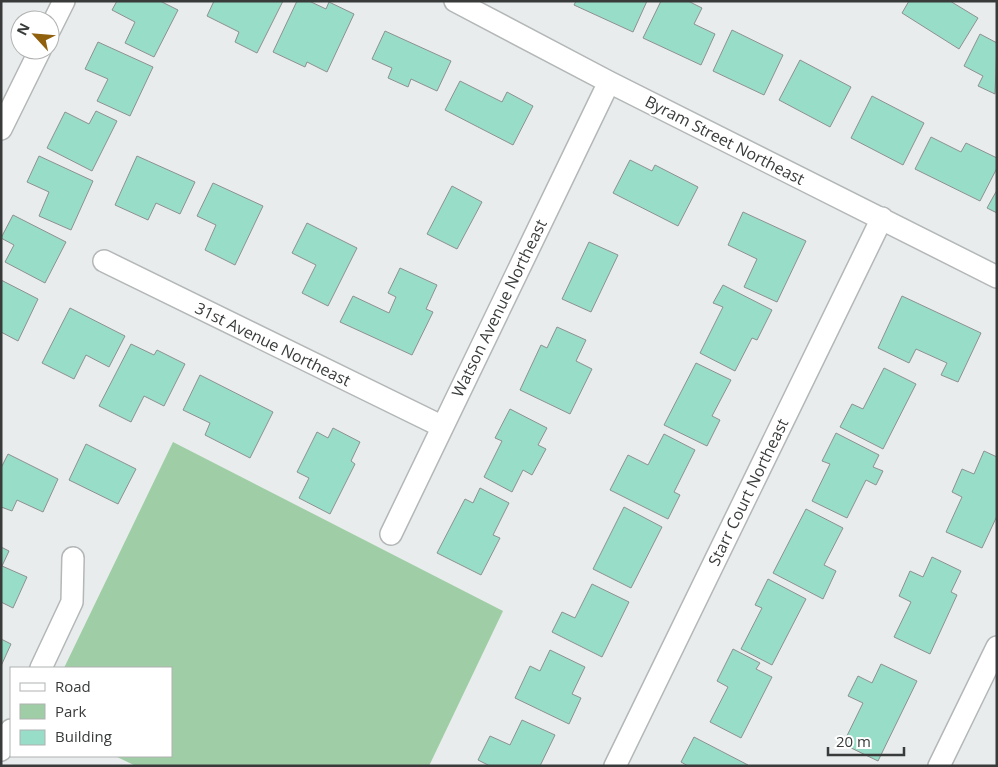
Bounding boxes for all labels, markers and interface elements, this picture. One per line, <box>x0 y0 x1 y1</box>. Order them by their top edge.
north arrow <box>10 10 60 60</box>
text: N <box>12 20 34 38</box>
street label: Byram Street Northeast <box>641 90 809 190</box>
street label: Watson Avenue Northeast <box>446 215 552 401</box>
street label: 31st Avenue Northeast <box>192 297 355 391</box>
street label: Starr Court Northeast <box>703 414 793 569</box>
legend <box>10 667 172 757</box>
text: Road <box>55 676 91 696</box>
text: Park <box>55 701 86 721</box>
scale bar <box>828 724 904 756</box>
text: Building <box>55 726 112 746</box>
text: 20 m <box>836 731 871 751</box>

